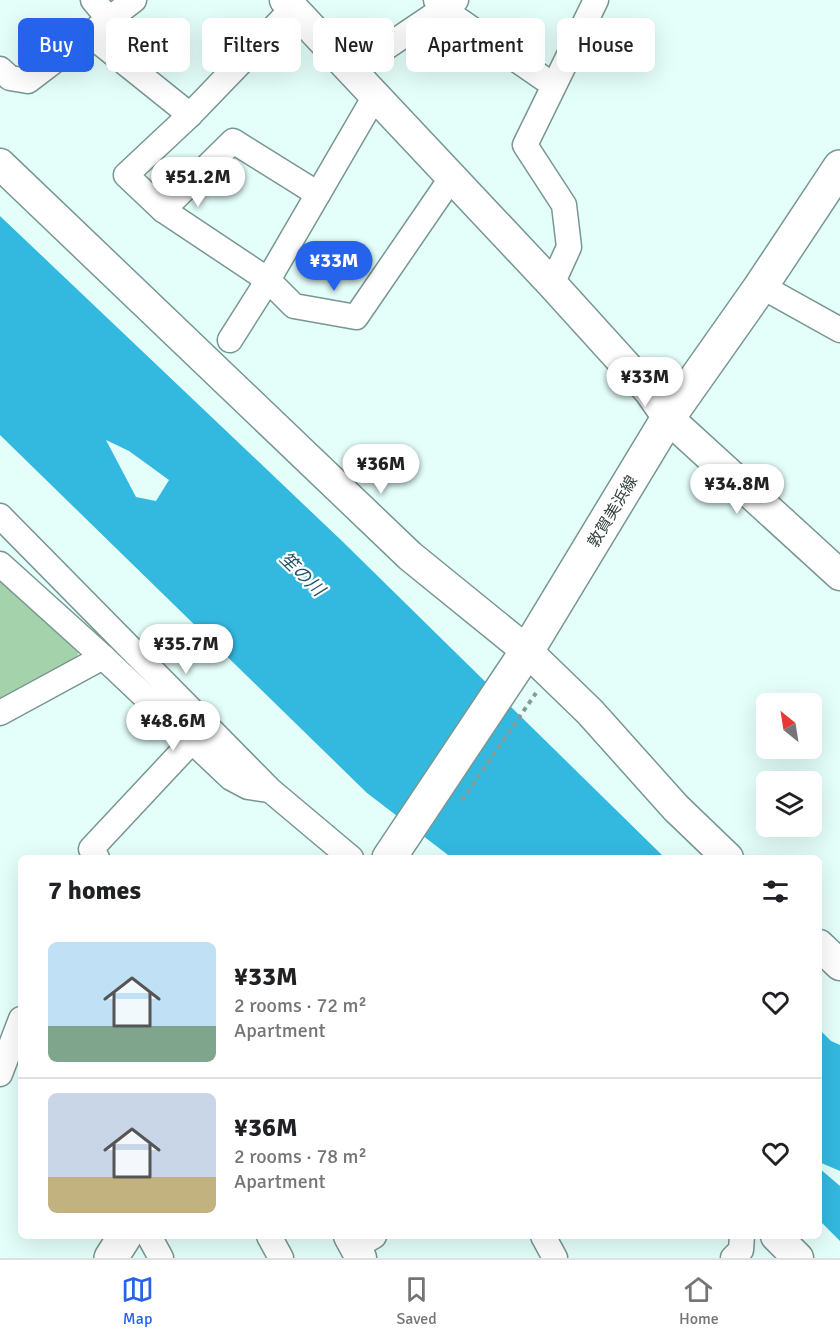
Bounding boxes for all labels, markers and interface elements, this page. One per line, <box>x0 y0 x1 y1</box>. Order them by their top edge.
chip: Buy <box>18 18 94 72</box>
chip: Rent <box>106 18 190 72</box>
chip: Filters <box>202 18 301 72</box>
chip: New <box>313 18 394 72</box>
chip: Apartment <box>406 18 545 72</box>
chip: House <box>557 18 655 72</box>
pin: ¥51.2M <box>149 157 247 208</box>
text: ¥51.2M <box>165 164 231 189</box>
pin: ¥33M <box>298 241 370 292</box>
text: ¥33M <box>309 248 359 273</box>
pin: ¥33M <box>609 357 681 408</box>
text: ¥33M <box>620 364 670 389</box>
pin: ¥36M <box>345 444 417 495</box>
text: ¥36M <box>356 451 406 476</box>
pin: ¥34.8M <box>688 464 786 515</box>
text: ¥34.8M <box>704 471 770 496</box>
street label: 敦賀美浜線 <box>584 472 642 551</box>
water label: 笙の川 <box>275 547 331 602</box>
pin: ¥35.7M <box>137 624 235 675</box>
text: ¥35.7M <box>153 631 219 656</box>
north arrow <box>756 693 822 759</box>
map controls <box>756 693 822 837</box>
pin: ¥48.6M <box>124 701 222 752</box>
text: ¥48.6M <box>140 708 206 733</box>
button: layers <box>756 771 822 837</box>
text: 7 homes <box>48 875 141 907</box>
icon: filters <box>759 875 792 908</box>
text: ¥33M <box>234 961 298 993</box>
icon: home <box>96 966 168 1038</box>
icon: heart <box>759 986 792 1019</box>
text: 2 rooms · 72 m² <box>234 993 367 1018</box>
text: Apartment <box>234 1018 326 1043</box>
text: ¥36M <box>234 1112 298 1144</box>
icon: home <box>96 1117 168 1189</box>
icon: heart <box>759 1137 792 1170</box>
text: 2 rooms · 78 m² <box>234 1144 367 1169</box>
text: Apartment <box>234 1169 326 1194</box>
tab: Map <box>121 1273 154 1329</box>
tab: Saved <box>396 1273 437 1329</box>
tab: Home <box>679 1273 719 1329</box>

